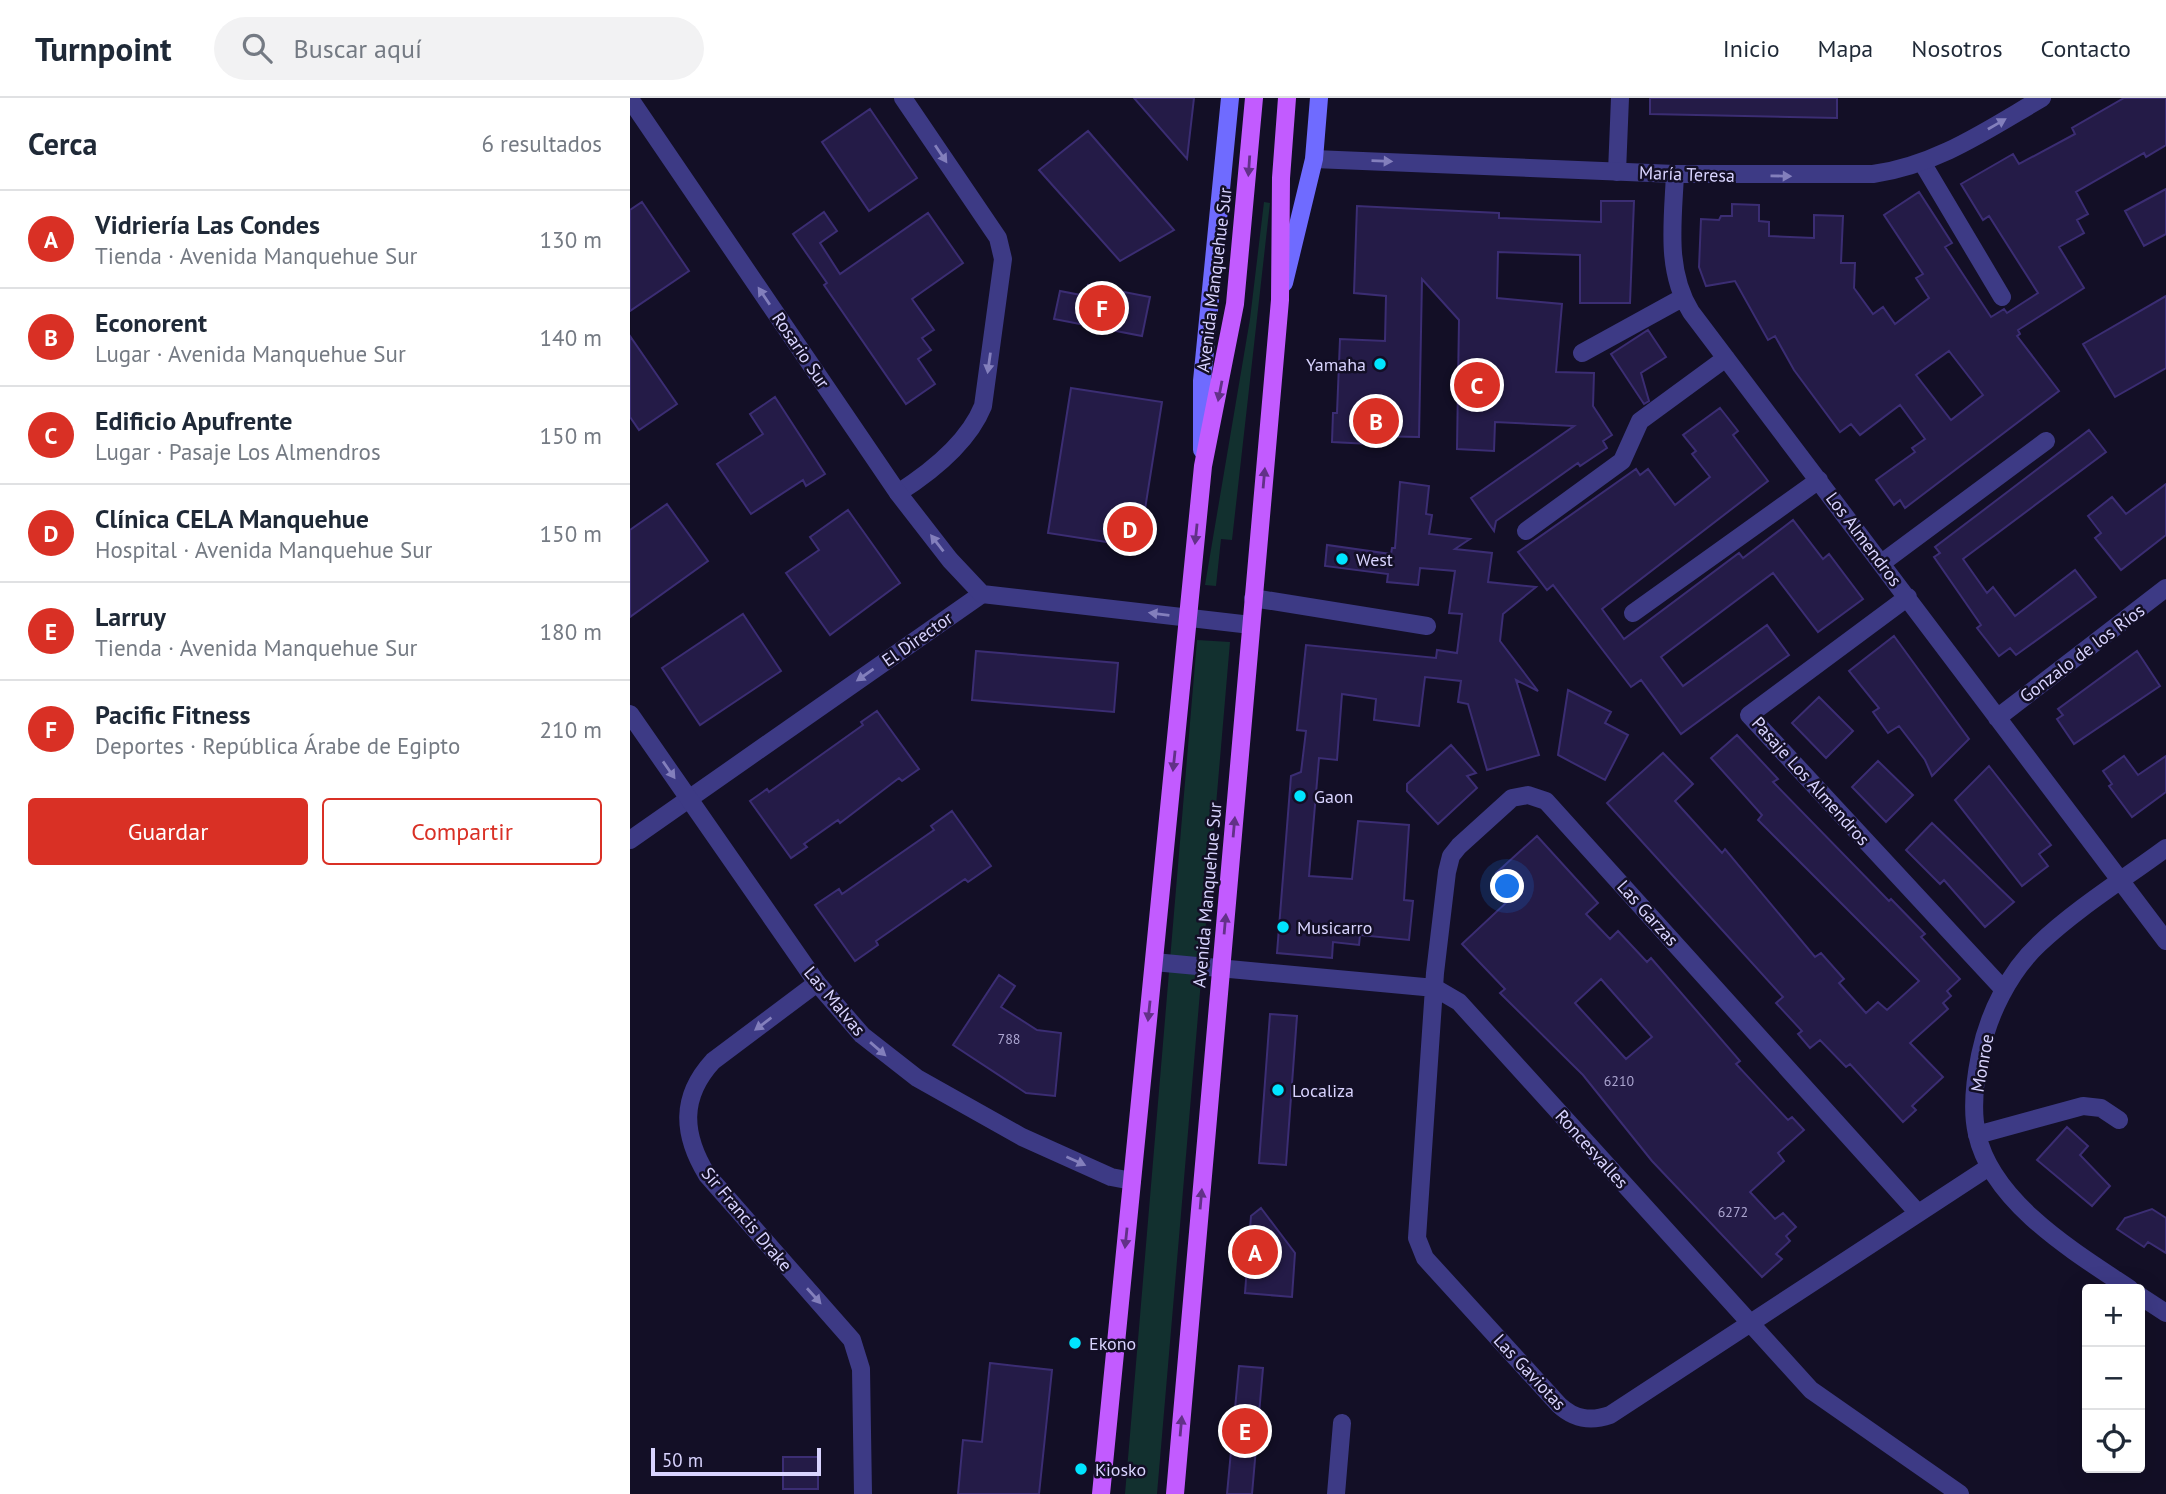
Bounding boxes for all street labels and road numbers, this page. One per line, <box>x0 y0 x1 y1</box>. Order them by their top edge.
street label: María Teresa <box>1639 161 1735 187</box>
street label: Avenida Manquehue Sur <box>1191 186 1237 374</box>
street label: Rosario Sur <box>767 308 835 392</box>
street label: Los Almendros <box>1821 487 1907 591</box>
street label: Gonzalo de los Ríos <box>2015 598 2149 708</box>
street label: El Director <box>877 606 957 672</box>
street label: Pasaje Los Almendros <box>1747 712 1875 850</box>
street label: Avenida Manquehue Sur <box>1187 801 1227 989</box>
street label: Las Garzas <box>1612 875 1684 951</box>
street label: Las Malvas <box>799 961 871 1041</box>
street label: Monroe <box>1966 1032 1998 1094</box>
street label: Roncesvalles <box>1550 1105 1634 1193</box>
street label: Sir Francis Drake <box>697 1162 797 1276</box>
street label: Las Gaviotas <box>1489 1329 1571 1415</box>

